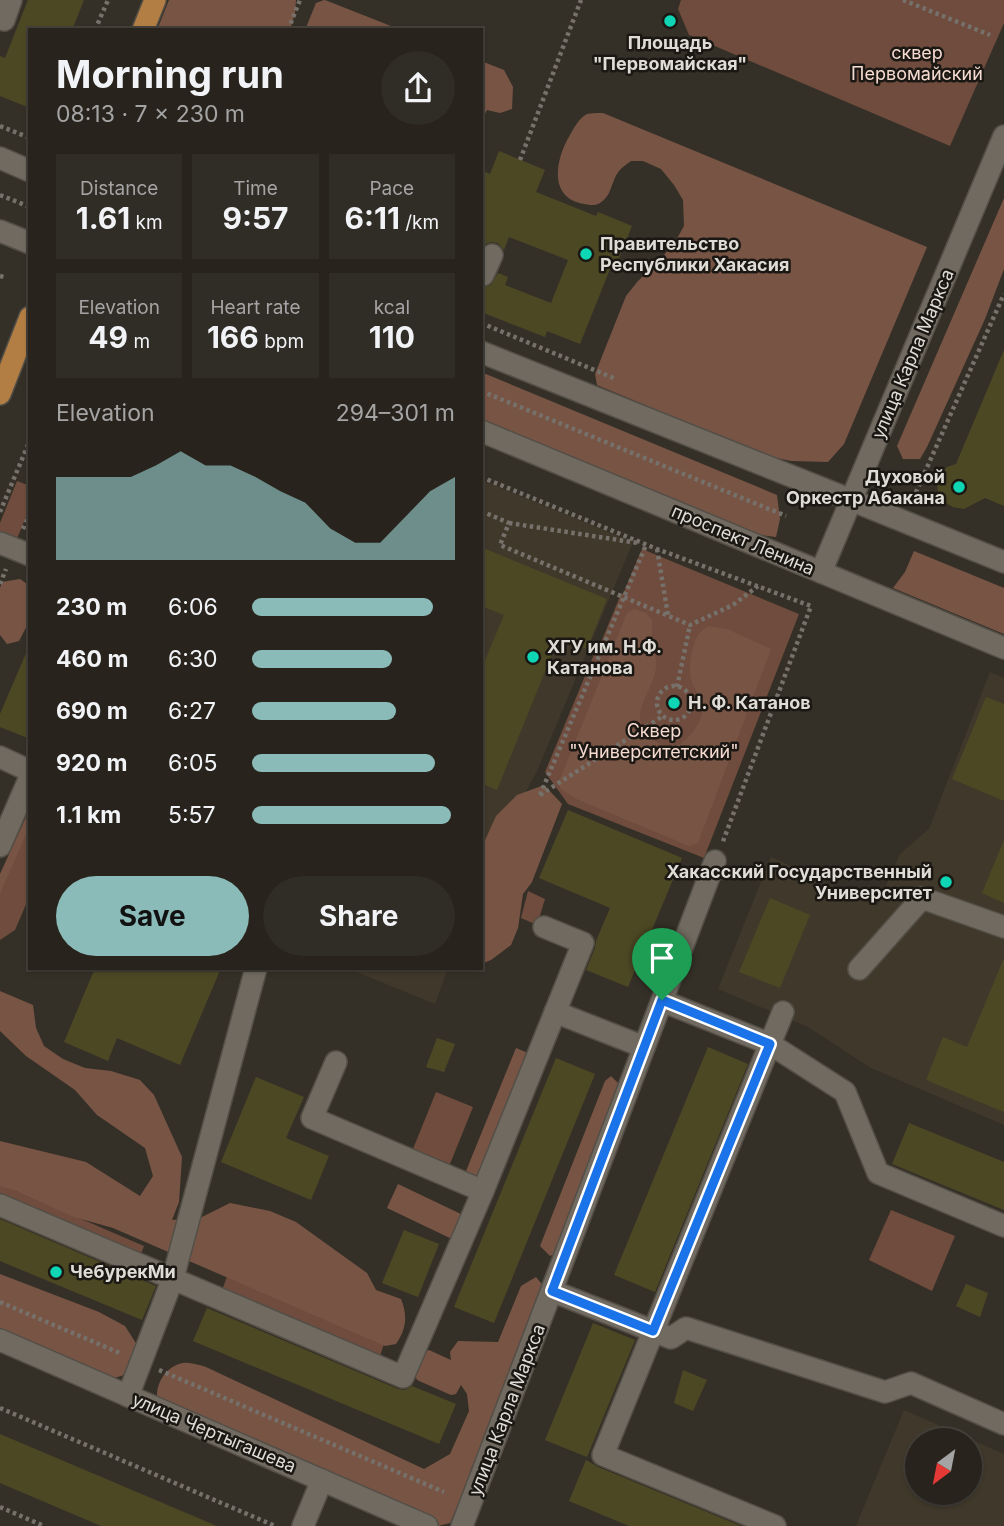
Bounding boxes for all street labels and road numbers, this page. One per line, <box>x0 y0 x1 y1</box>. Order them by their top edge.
street label: улица Карла Маркса <box>867 266 958 442</box>
street label: проспект Ленина <box>669 500 818 579</box>
street label: улица Карла Маркса <box>464 1321 549 1499</box>
street label: улица Чертыгашева <box>129 1389 299 1477</box>

